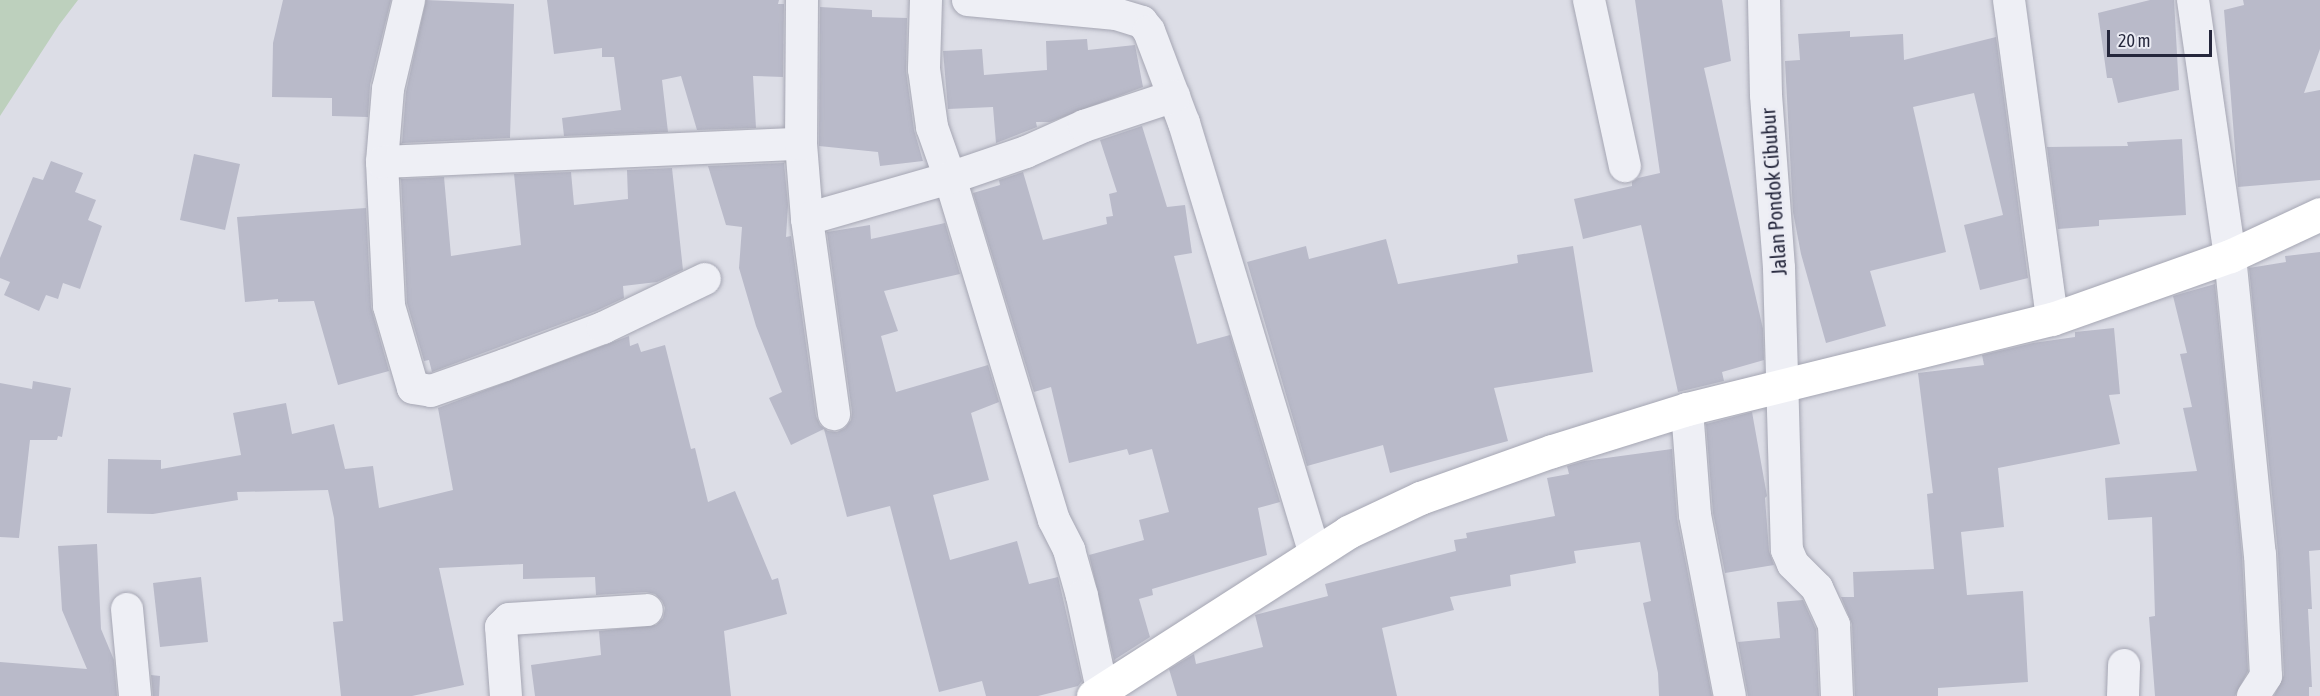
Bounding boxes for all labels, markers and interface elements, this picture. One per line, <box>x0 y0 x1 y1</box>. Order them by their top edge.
scale bar <box>2110 18 2215 56</box>
text: 20 m <box>2118 30 2150 51</box>
street label: Jalan Pondok Cibubur <box>1755 108 1791 276</box>

